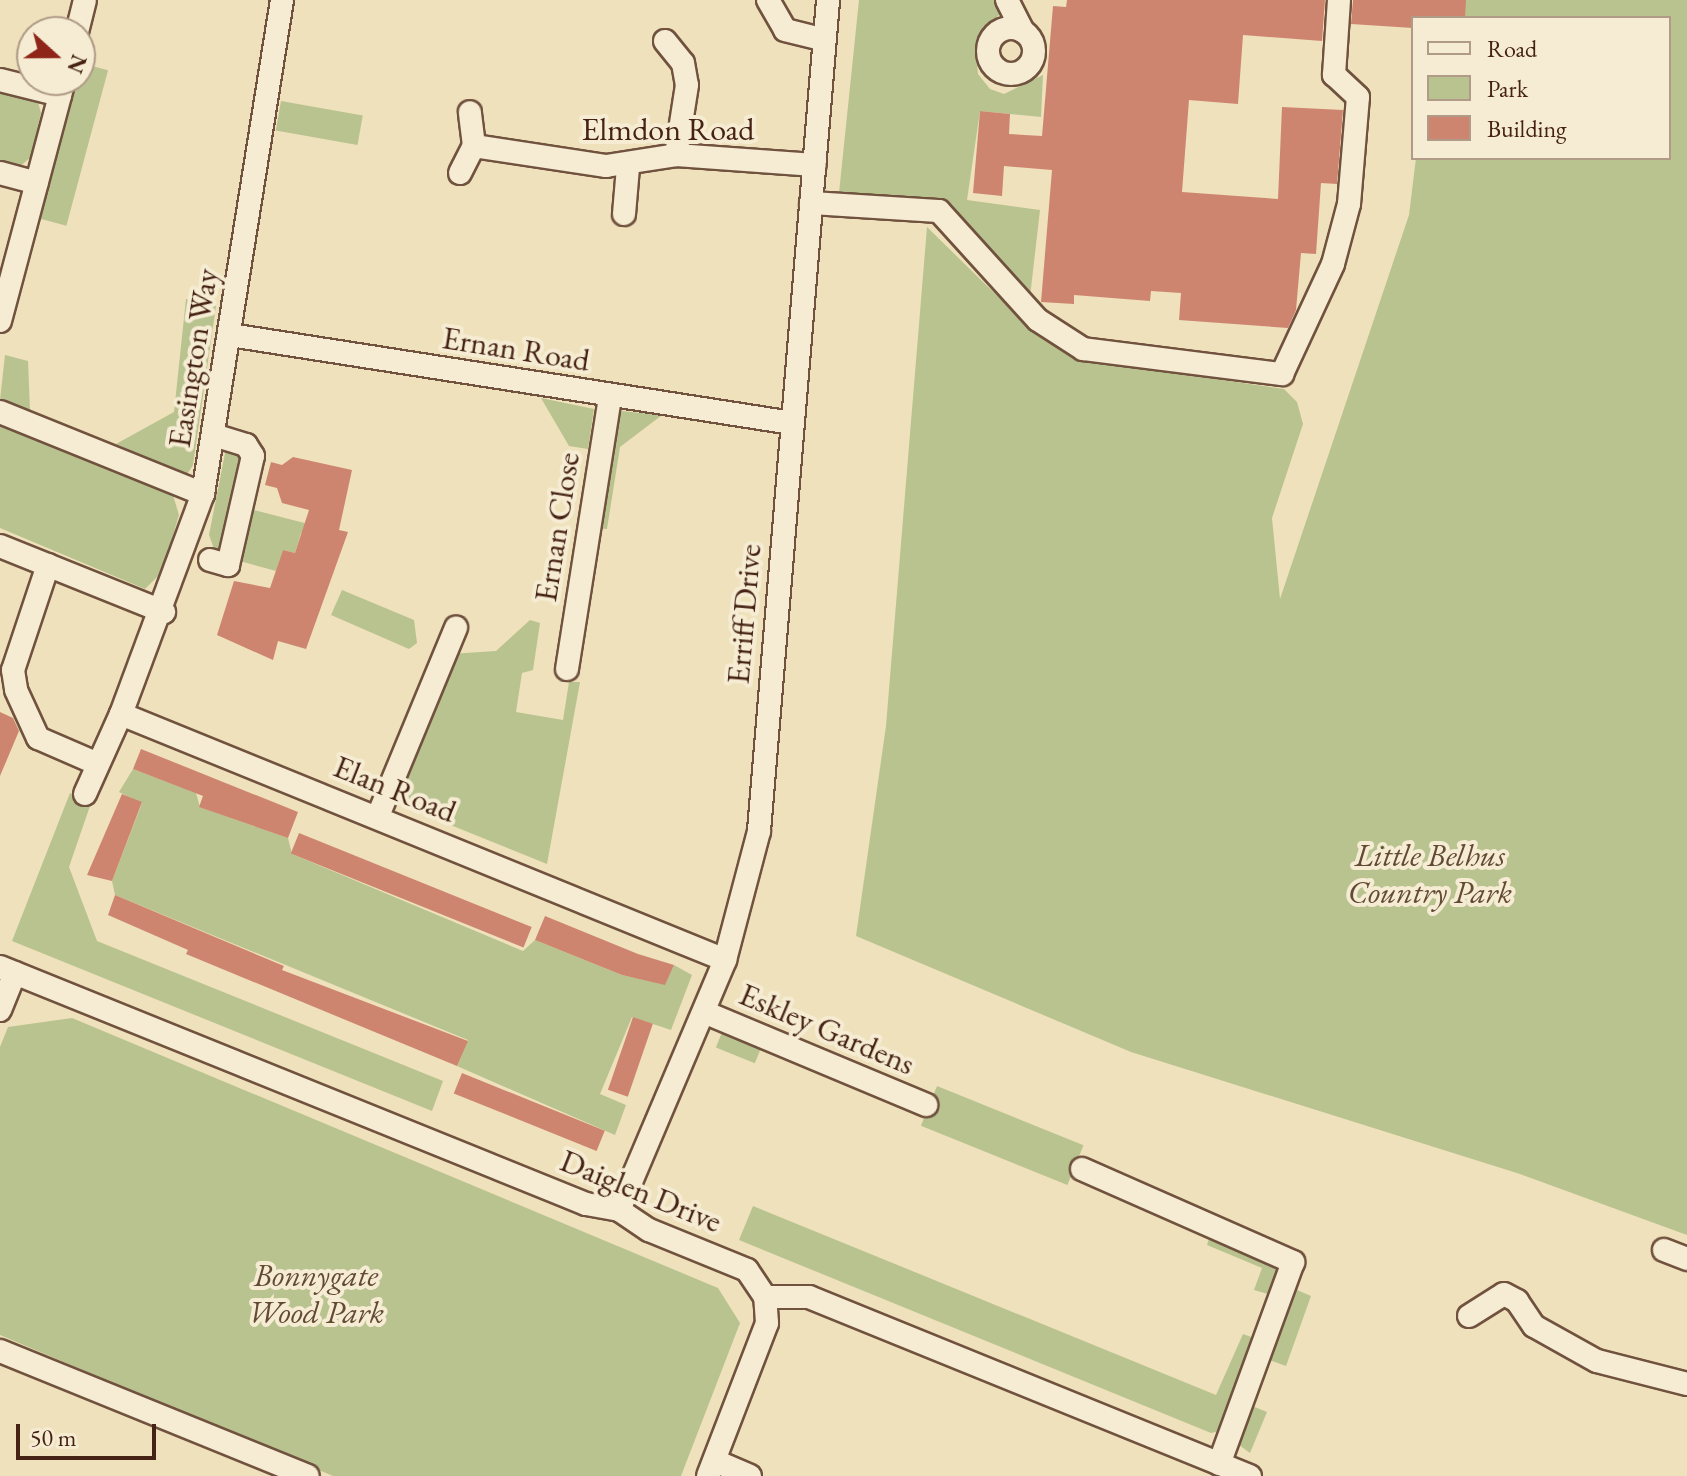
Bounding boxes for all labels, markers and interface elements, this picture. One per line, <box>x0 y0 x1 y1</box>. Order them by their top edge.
north arrow <box>16 16 96 96</box>
legend <box>1411 16 1671 160</box>
text: Road <box>1487 33 1537 64</box>
text: N <box>60 51 94 78</box>
text: Park <box>1487 73 1528 104</box>
street label: Elmdon Road <box>582 110 754 148</box>
text: Building <box>1487 113 1567 144</box>
street label: Easington Way <box>160 266 226 450</box>
street label: Ernan Road <box>440 318 592 380</box>
street label: Ernan Close <box>526 450 588 604</box>
street label: Erriff Drive <box>719 542 769 686</box>
street label: Elan Road <box>328 747 462 831</box>
park label: Little Belhus Country Park <box>1348 837 1512 912</box>
street label: Eskley Gardens <box>734 975 920 1083</box>
street label: Daiglen Drive <box>555 1141 727 1241</box>
park label: Bonnygate Wood Park <box>248 1257 384 1332</box>
scale bar <box>20 1408 160 1458</box>
text: 50 m <box>30 1422 77 1453</box>

